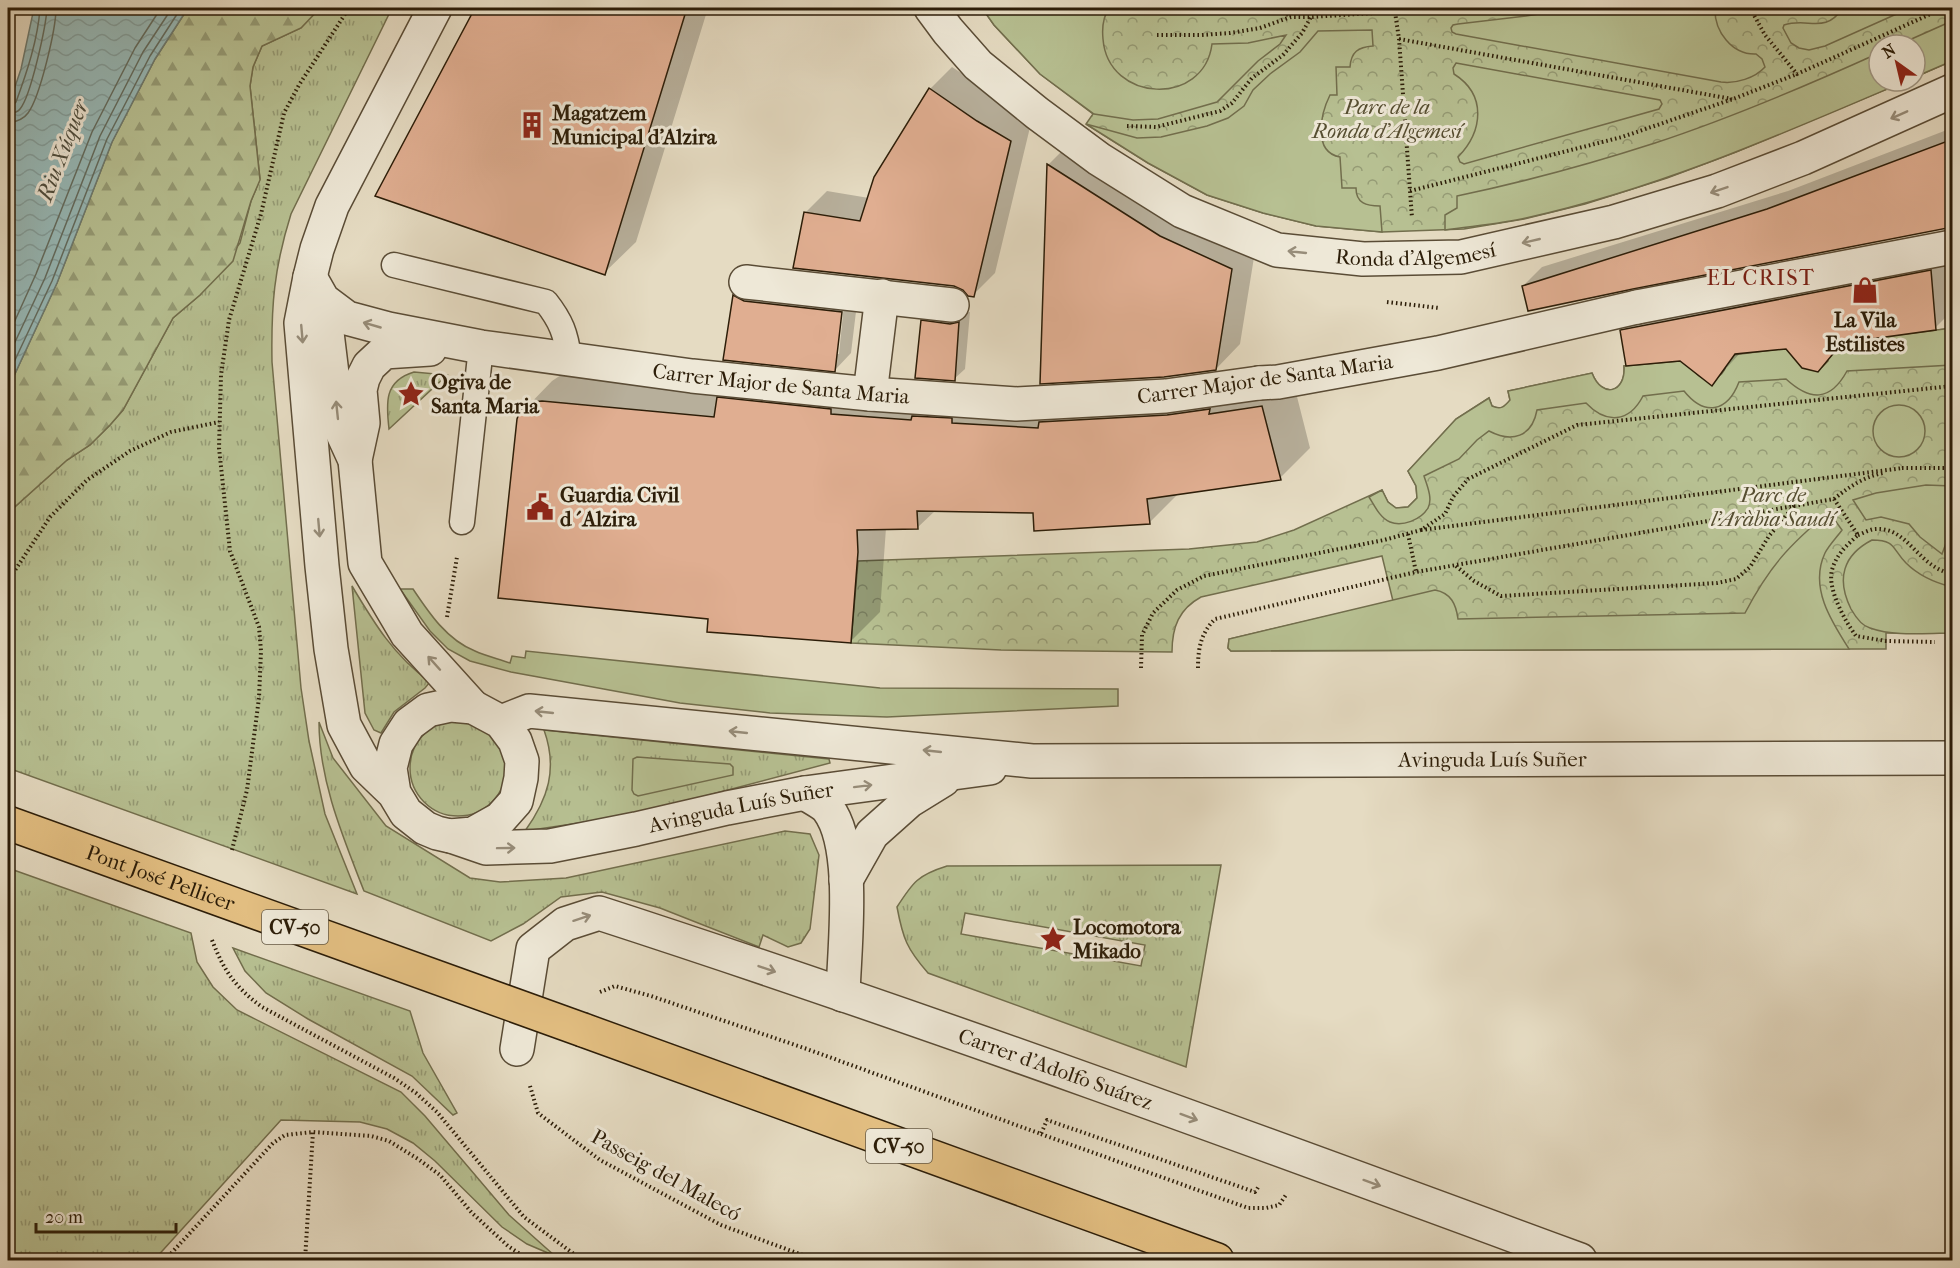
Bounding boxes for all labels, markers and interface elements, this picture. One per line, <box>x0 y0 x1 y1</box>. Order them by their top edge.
north arrow <box>1867 33 1927 93</box>
text: N <box>1879 39 1900 62</box>
water label: Riu Xúquer <box>31 94 95 207</box>
park label: Parc de la Ronda d'Algemesí <box>1310 95 1466 143</box>
place label: Magatzem Municipal d'Alzira <box>551 101 718 149</box>
building icon: Magatzem Municipal d'Alzira <box>517 110 547 140</box>
one-way arrow <box>1891 110 1909 122</box>
one-way arrow <box>1710 185 1729 196</box>
one-way arrow <box>1522 236 1541 247</box>
street label: Ronda d'Algemesí <box>1334 237 1499 271</box>
one-way arrow <box>1287 246 1307 257</box>
district label: EL CRIST <box>1707 265 1815 291</box>
shop icon: La Vila Estilistes <box>1850 275 1880 305</box>
place label: La Vila Estilistes <box>1825 308 1905 356</box>
one-way arrow <box>363 319 382 330</box>
one-way arrow <box>297 324 308 344</box>
street label: Carrer Major de Santa Maria <box>1136 349 1395 409</box>
street label: Carrer Major de Santa Maria <box>651 359 911 409</box>
place label: Ogiva de Santa Maria <box>431 370 540 418</box>
place icon: Ogiva de Santa Maria <box>396 379 426 409</box>
one-way arrow <box>331 401 342 421</box>
place label: Guardia Civil d´Alzira <box>560 483 680 531</box>
park label: Parc de l'Aràbia Saudí <box>1710 483 1839 531</box>
public building icon: Guardia Civil d´Alzira <box>525 492 555 522</box>
one-way arrow <box>314 518 325 538</box>
one-way arrow <box>427 656 441 671</box>
one-way arrow <box>535 706 555 717</box>
one-way arrow <box>729 726 749 737</box>
one-way arrow <box>923 745 943 756</box>
street label: Avinguda Luís Suñer <box>1397 747 1587 772</box>
street label: Avinguda Luís Suñer <box>645 777 835 838</box>
one-way arrow <box>853 780 872 791</box>
street label: Pont José Pellicer <box>83 840 238 916</box>
one-way arrow <box>496 842 516 854</box>
road number: CV-50 <box>262 910 328 944</box>
one-way arrow <box>572 912 591 923</box>
place label: Locomotora Mikado <box>1072 915 1182 963</box>
place icon: Locomotora Mikado <box>1038 924 1068 954</box>
one-way arrow <box>757 965 776 976</box>
street label: Carrer d'Adolfo Suárez <box>955 1023 1156 1115</box>
one-way arrow <box>1179 1112 1198 1123</box>
street label: Passeig del Malecó <box>587 1124 745 1226</box>
road number: CV-50 <box>866 1129 932 1163</box>
one-way arrow <box>1362 1179 1381 1190</box>
scale bar <box>36 1196 176 1234</box>
text: 20 m <box>45 1207 83 1228</box>

